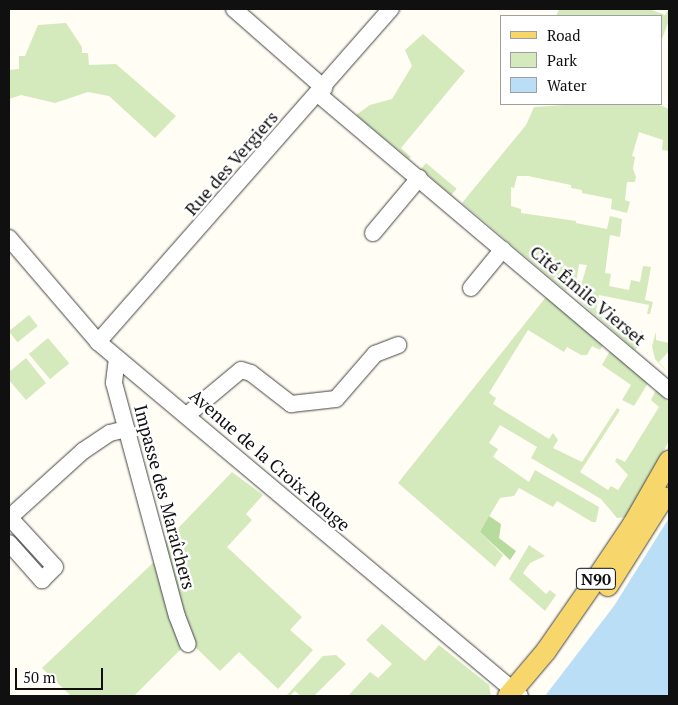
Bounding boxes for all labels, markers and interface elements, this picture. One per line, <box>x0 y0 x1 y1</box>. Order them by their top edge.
legend <box>500 15 663 105</box>
text: Road <box>547 25 580 45</box>
text: Park <box>547 50 577 70</box>
text: Water <box>547 75 586 95</box>
street label: Rue des Vergiers <box>180 106 282 220</box>
street label: Cité Émile Vierset <box>526 240 650 350</box>
street label: Avenue de la Croix-Rouge <box>185 384 355 536</box>
street label: Impasse des Maraîchers <box>130 402 200 592</box>
road number: N90 <box>575 566 617 592</box>
scale bar <box>18 658 105 690</box>
text: 50 m <box>23 667 56 687</box>

